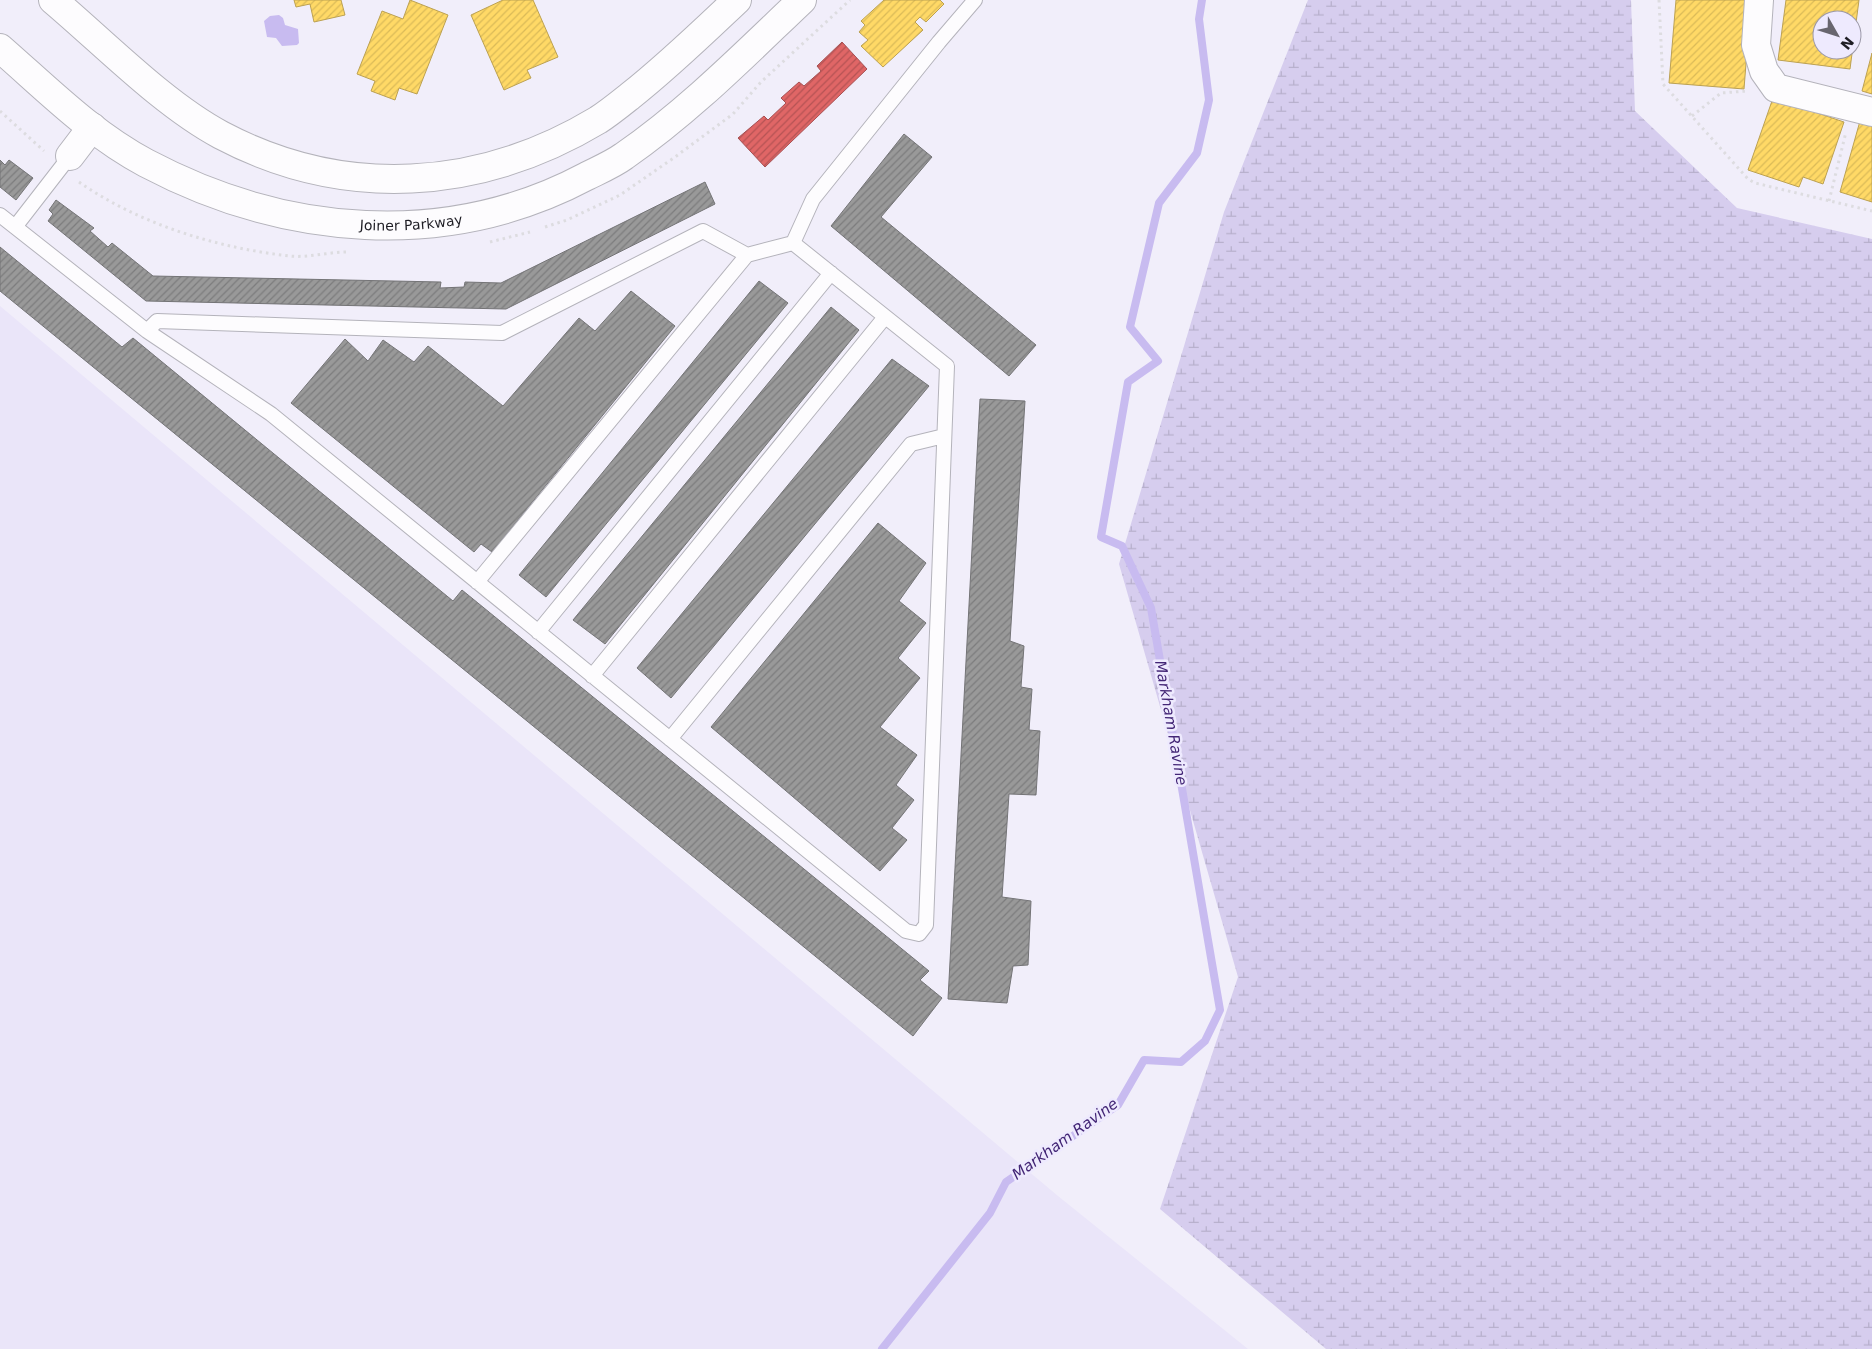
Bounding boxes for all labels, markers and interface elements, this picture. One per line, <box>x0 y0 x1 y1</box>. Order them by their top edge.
north arrow <box>1812 10 1862 60</box>
text: N <box>1837 34 1857 53</box>
street label: Joiner Parkway <box>358 211 464 234</box>
water label: Markham Ravine <box>1151 659 1191 787</box>
water label: Markham Ravine <box>1009 1095 1121 1183</box>

